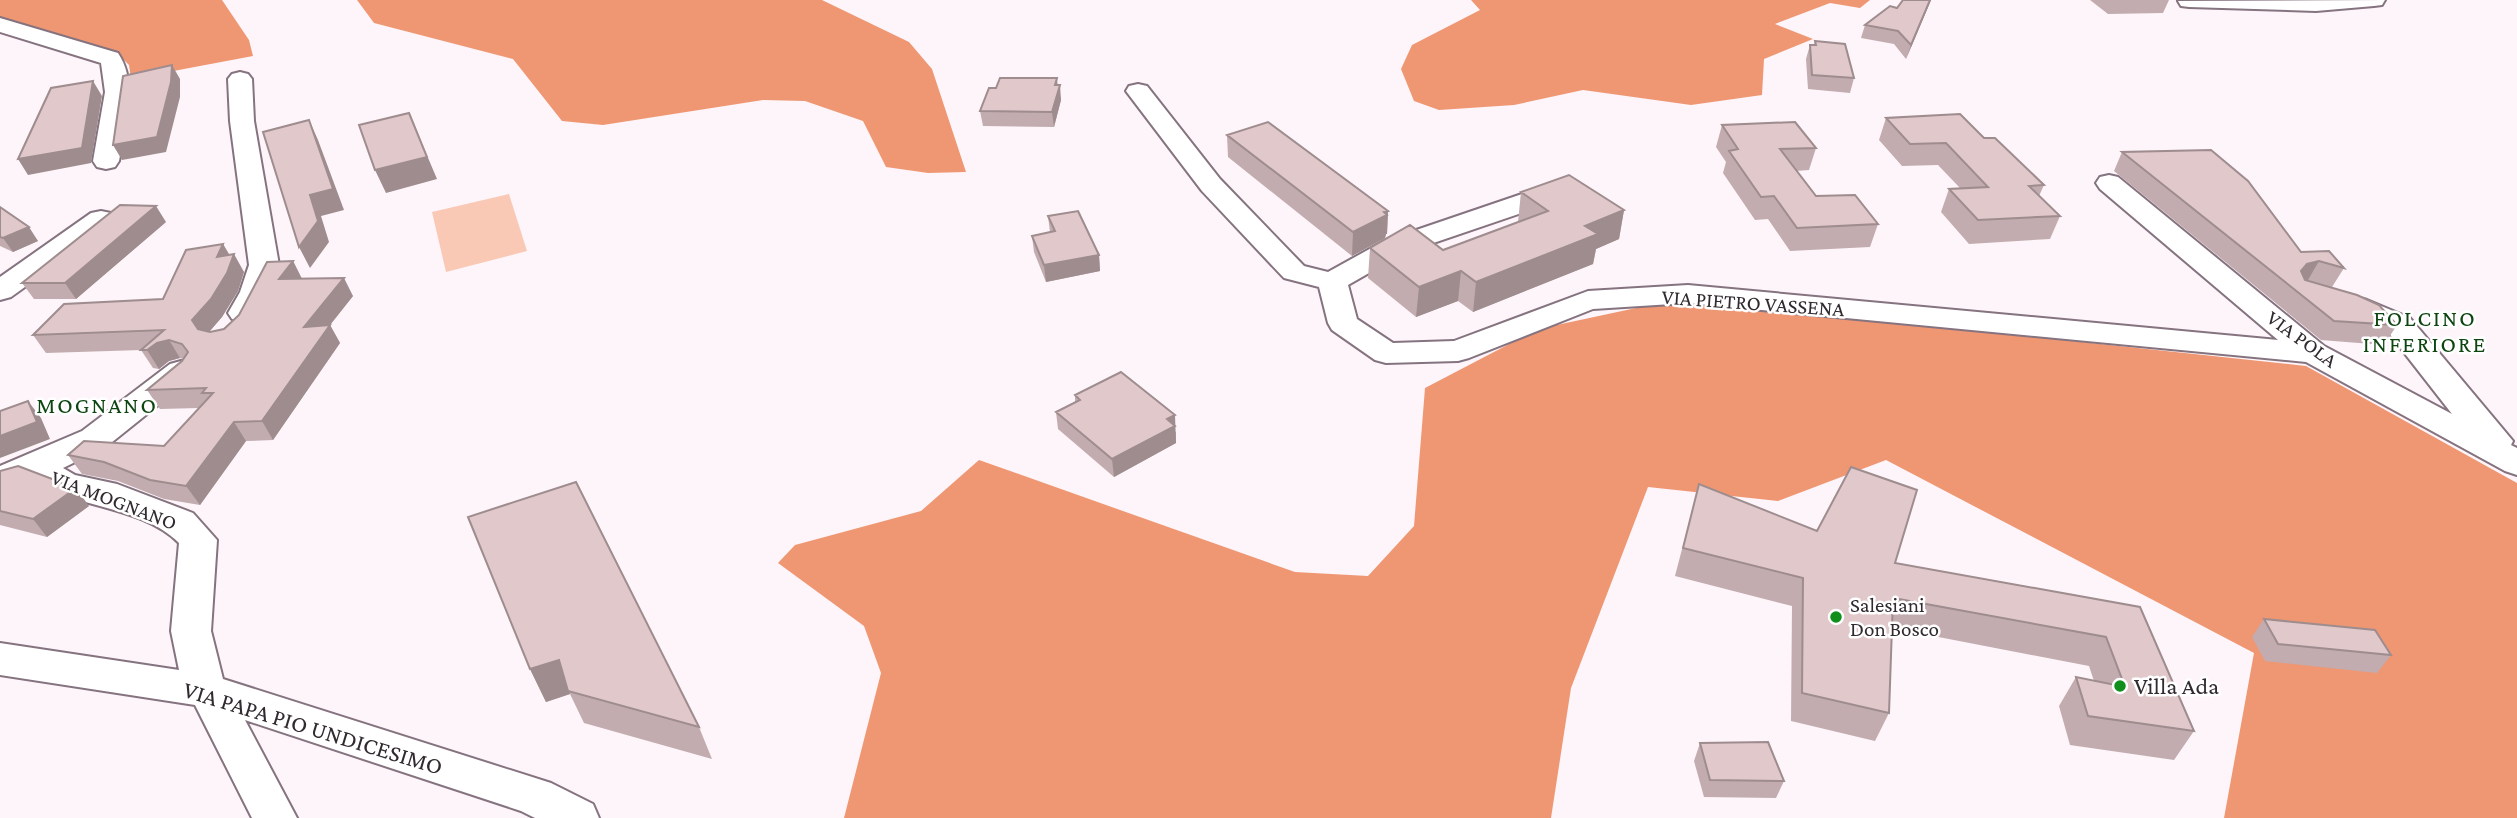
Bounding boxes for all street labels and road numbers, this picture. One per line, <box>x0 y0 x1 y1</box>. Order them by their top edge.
street label: VIA PIETRO VASSENA <box>1661 285 1845 321</box>
street label: VIA POLA <box>2262 305 2342 373</box>
street label: VIA MOGNANO <box>48 465 180 535</box>
street label: VIA PAPA PIO UNDICESIMO <box>180 675 446 780</box>

